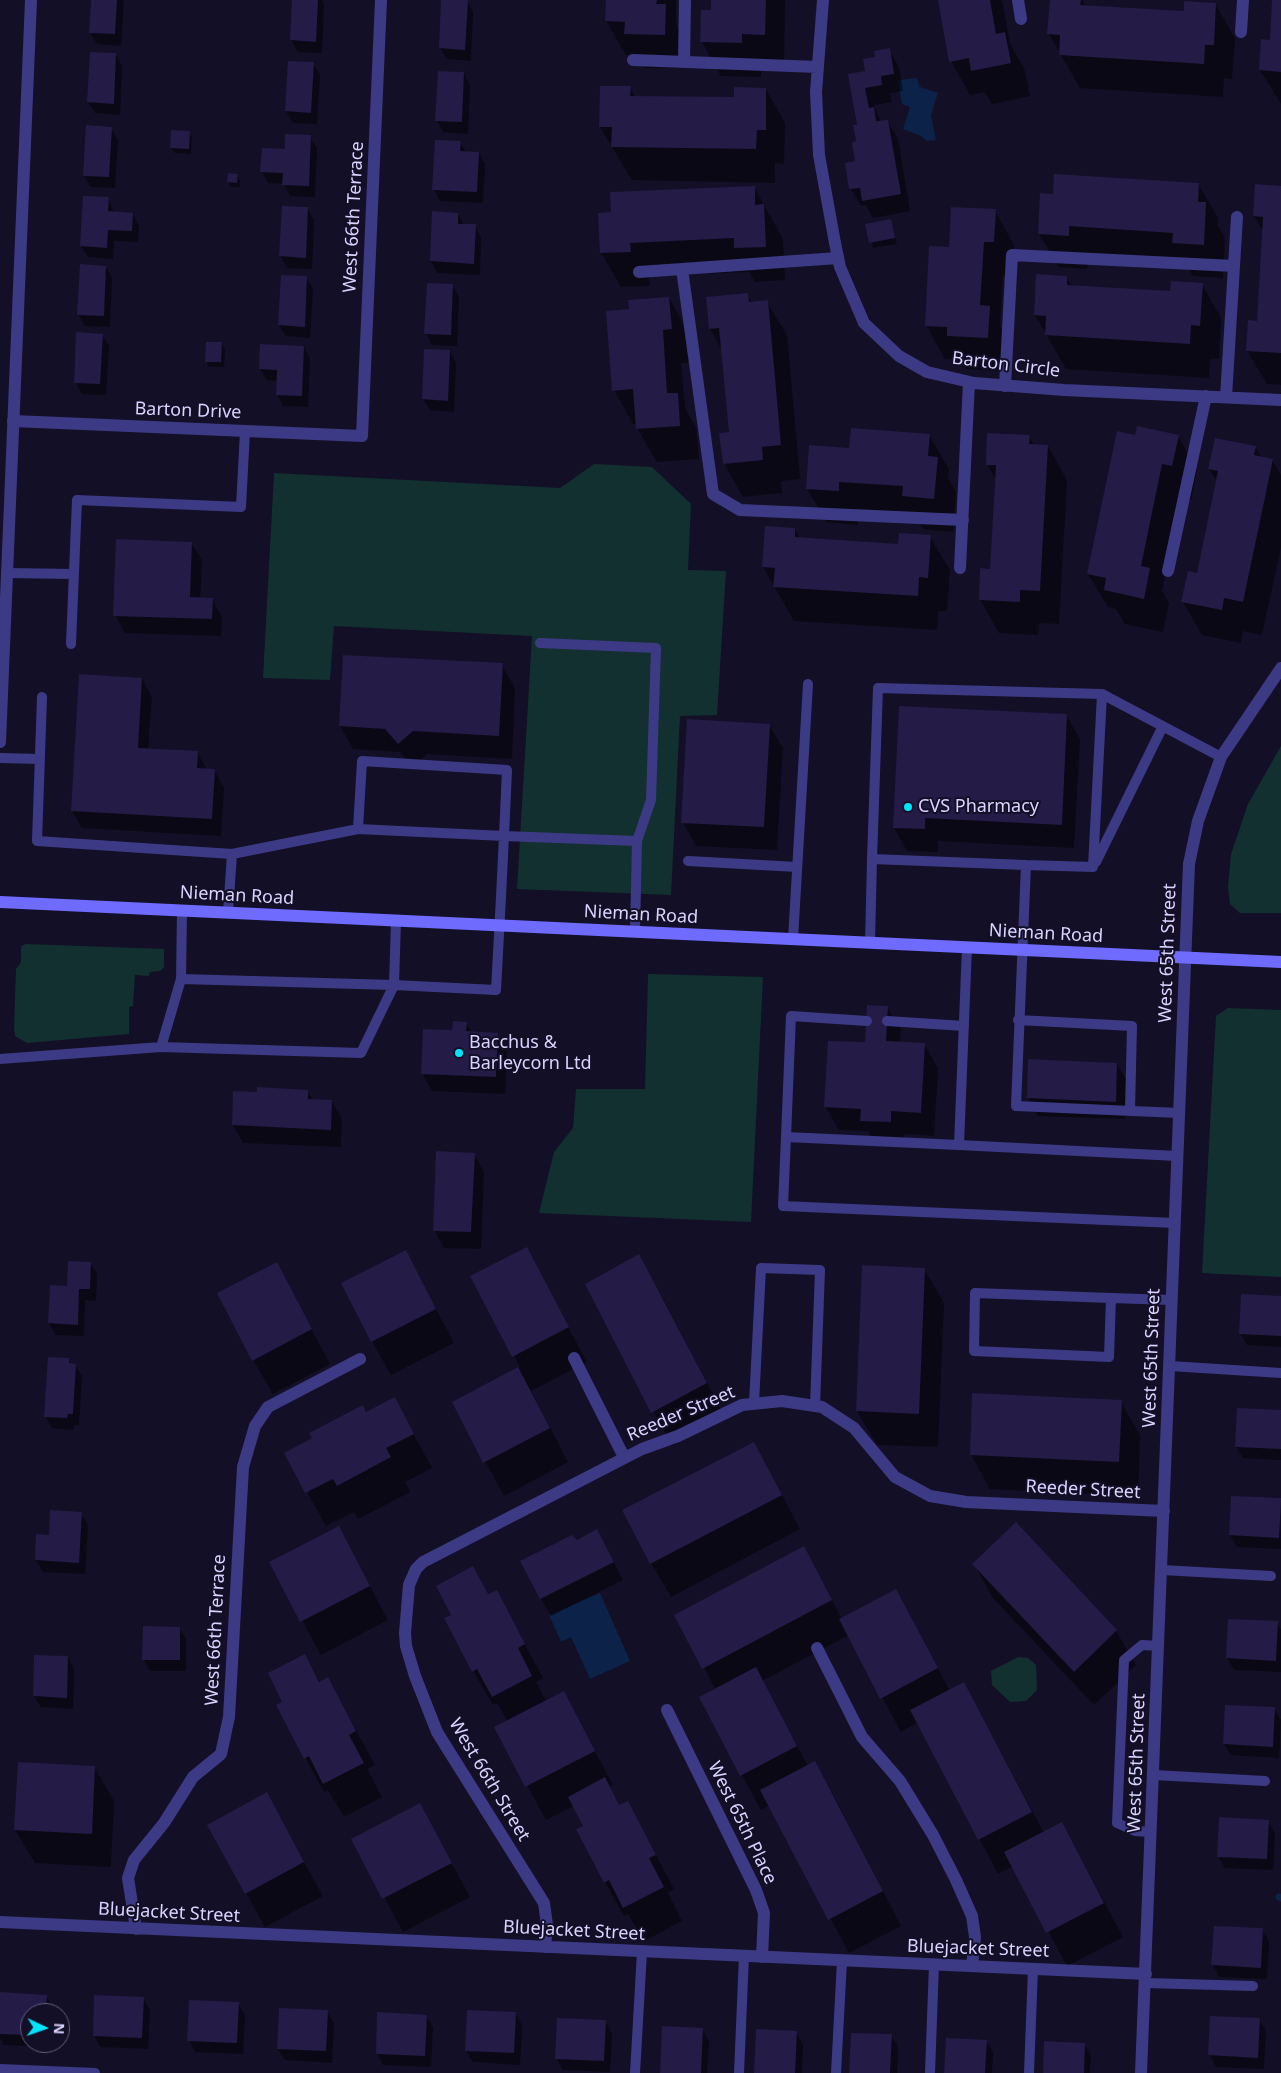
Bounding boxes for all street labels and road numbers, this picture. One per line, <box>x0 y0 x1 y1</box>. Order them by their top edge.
street label: West 66th Terrace <box>339 141 369 293</box>
street label: Barton Circle <box>951 348 1061 382</box>
street label: Barton Drive <box>134 398 242 424</box>
street label: Nieman Road <box>179 882 295 910</box>
street label: West 65th Street <box>1155 883 1181 1023</box>
street label: Nieman Road <box>583 901 699 929</box>
street label: Nieman Road <box>988 920 1104 948</box>
street label: West 65th Street <box>1139 1288 1165 1428</box>
street label: Reeder Street <box>624 1382 738 1446</box>
street label: Reeder Street <box>1025 1476 1141 1504</box>
street label: West 66th Terrace <box>201 1554 231 1706</box>
street label: West 65th Street <box>1124 1693 1150 1833</box>
street label: West 66th Street <box>444 1715 534 1845</box>
street label: West 65th Place <box>703 1758 781 1888</box>
street label: Bluejacket Street <box>97 1898 241 1928</box>
street label: Bluejacket Street <box>502 1916 646 1946</box>
street label: Bluejacket Street <box>907 1936 1049 1962</box>

